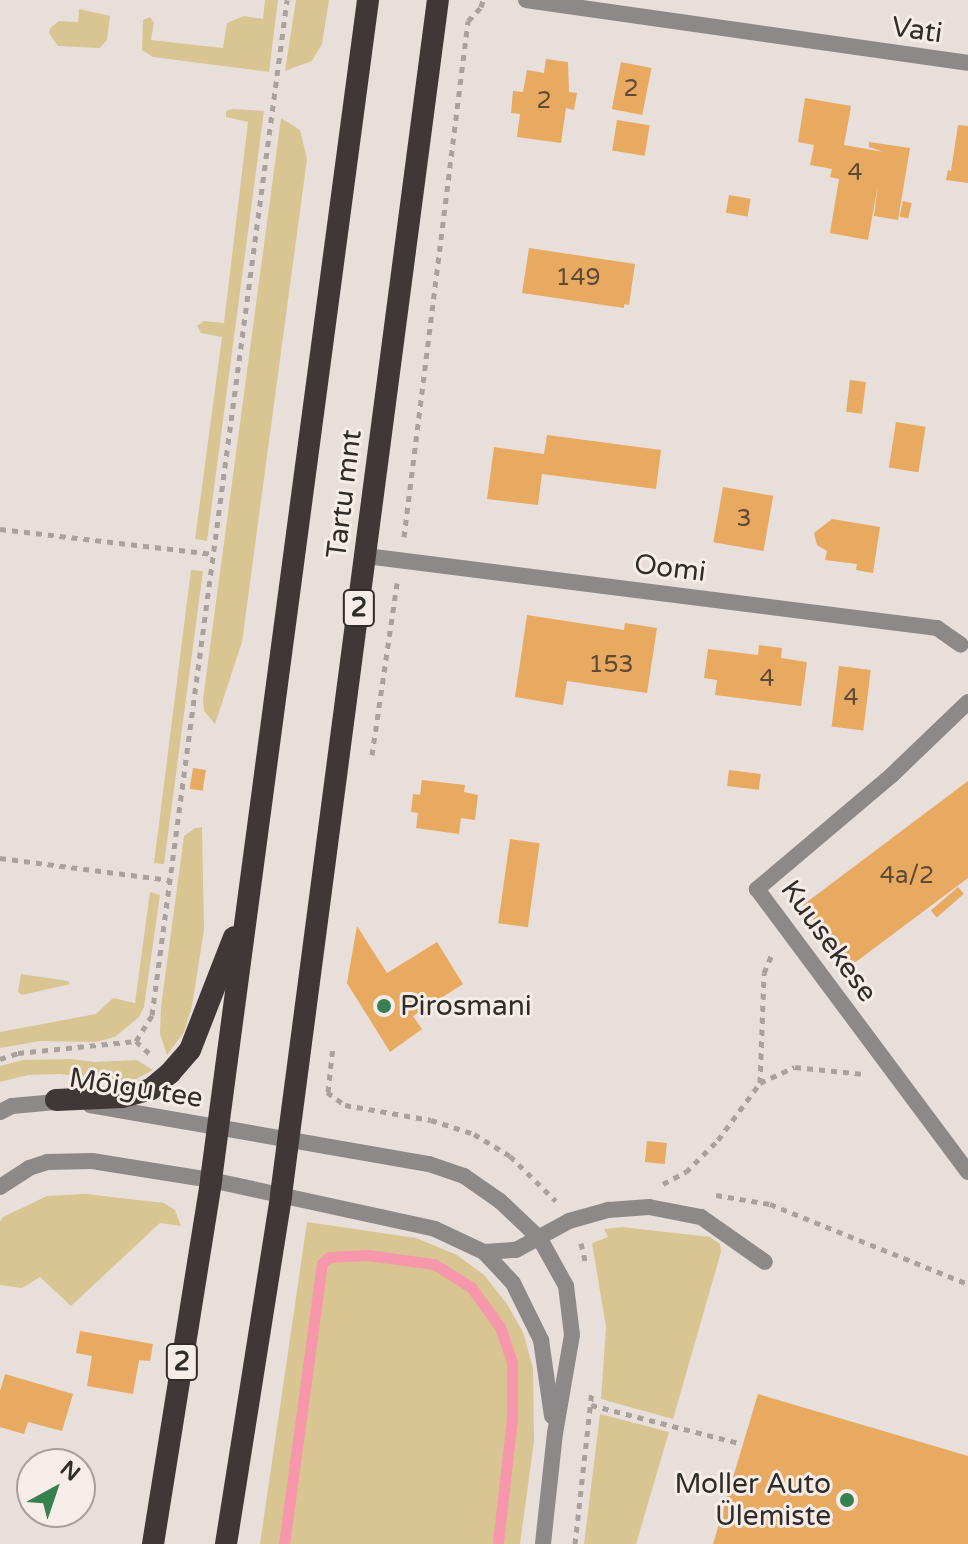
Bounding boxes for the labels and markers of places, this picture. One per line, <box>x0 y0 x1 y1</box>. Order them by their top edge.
place label: Pirosmani <box>400 989 532 1023</box>
marker: Pirosmani <box>375 997 393 1015</box>
place label: Moller Auto Ülemiste <box>674 1467 831 1533</box>
marker: Moller Auto Ülemiste <box>838 1491 856 1509</box>

